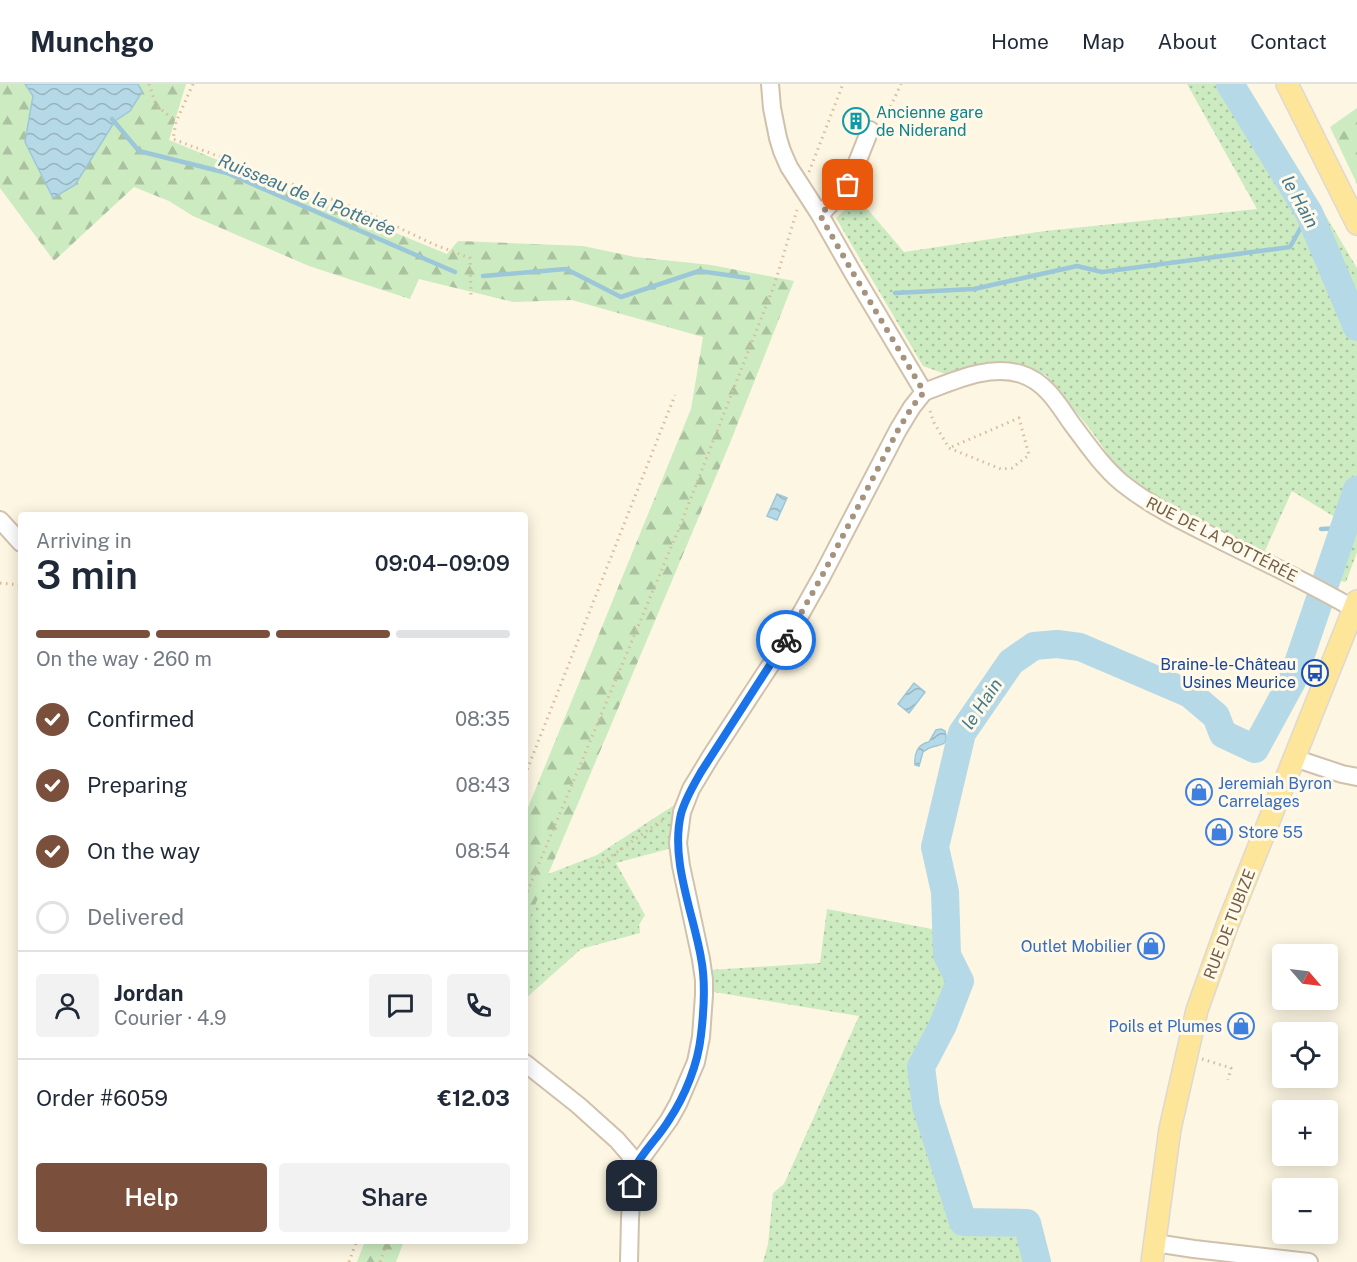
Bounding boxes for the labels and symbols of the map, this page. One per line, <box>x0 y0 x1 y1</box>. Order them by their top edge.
place label: Ancienne gare de Niderand <box>876 103 983 140</box>
building icon: Ancienne gare de Niderand <box>841 106 871 136</box>
water label: Ruisseau de la Potterée <box>215 149 399 240</box>
pin <box>822 159 873 210</box>
water label: le Hain <box>1278 172 1323 232</box>
street label: RUE DE LA POTTÉRÉE <box>1143 492 1301 586</box>
courier <box>756 610 816 670</box>
place label: Braine-le-Château Usines Meurice <box>1160 655 1296 692</box>
bus stop icon: Braine-le-Château Usines Meurice <box>1300 658 1330 688</box>
water label: le Hain <box>957 674 1006 733</box>
place label: Jeremiah Byron Carrelages <box>1218 774 1332 811</box>
shop icon: Jeremiah Byron Carrelages <box>1184 777 1214 807</box>
shop icon: Store 55 <box>1204 817 1234 847</box>
place label: Store 55 <box>1238 823 1303 842</box>
street label: RUE DE TUBIZE <box>1200 866 1259 982</box>
shop icon: Outlet Mobilier <box>1136 931 1166 961</box>
place label: Outlet Mobilier <box>1021 937 1132 956</box>
north arrow <box>1272 944 1338 1010</box>
shop icon: Poils et Plumes <box>1226 1011 1256 1041</box>
place label: Poils et Plumes <box>1109 1017 1222 1036</box>
pin <box>606 1160 657 1211</box>

